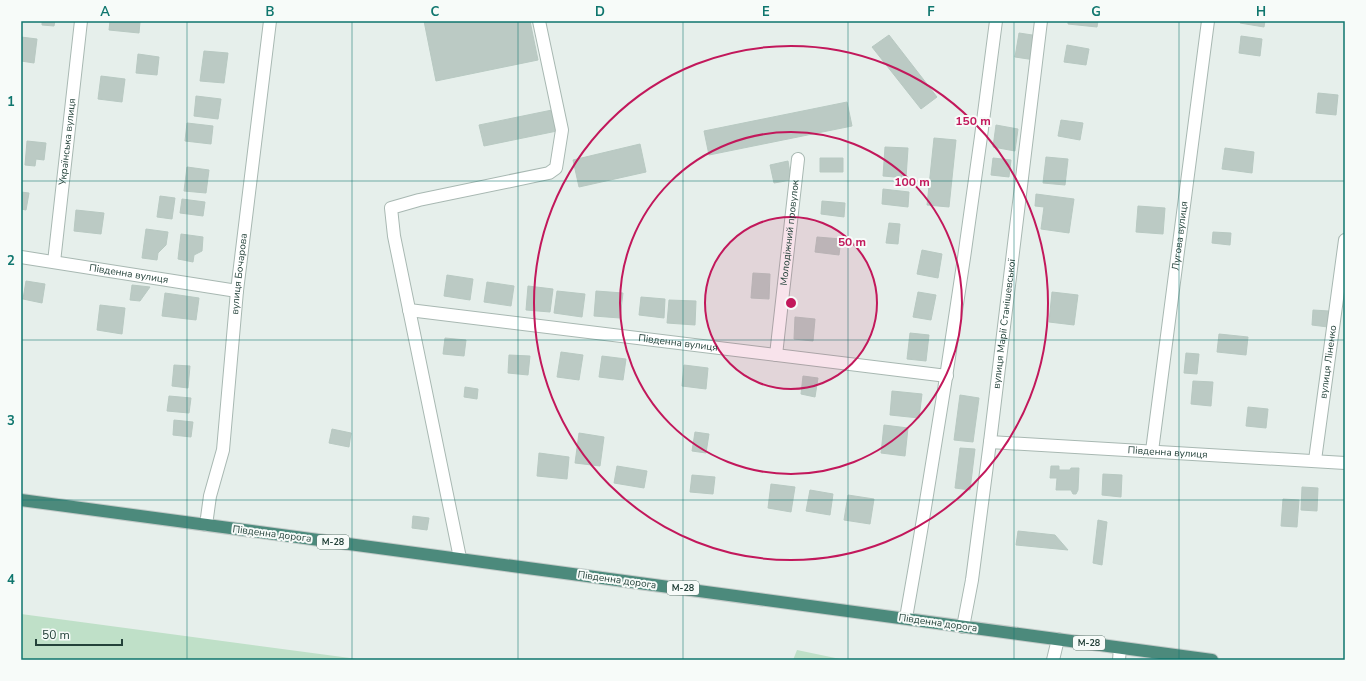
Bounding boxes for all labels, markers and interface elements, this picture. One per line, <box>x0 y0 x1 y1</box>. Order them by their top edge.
text: A <box>100 3 110 21</box>
text: B <box>266 3 275 21</box>
text: C <box>431 3 440 21</box>
text: D <box>595 3 605 21</box>
text: E <box>762 3 770 21</box>
text: F <box>927 3 935 21</box>
text: G <box>1091 3 1101 21</box>
text: H <box>1256 3 1266 21</box>
text: 1 <box>7 93 15 111</box>
street label: Українська вулиця <box>56 97 79 187</box>
text: 150 m <box>955 113 991 129</box>
text: 100 m <box>894 174 930 190</box>
street label: Молодіжний провулок <box>777 178 803 286</box>
street label: Лугова вулиця <box>1169 200 1191 271</box>
street label: вулиця Бочарова <box>228 232 251 315</box>
text: 50 m <box>838 234 866 250</box>
text: 2 <box>7 252 15 270</box>
street label: вулиця Марії Станішевської <box>990 258 1019 390</box>
street label: Південна вулиця <box>88 261 169 287</box>
centre of rings <box>784 296 798 310</box>
street label: вулиця Ліненко <box>1316 324 1340 399</box>
street label: Південна вулиця <box>637 331 719 355</box>
text: 3 <box>7 412 15 430</box>
street label: Південна вулиця <box>1127 443 1208 462</box>
street label: Південна дорога <box>232 522 312 546</box>
road number: М-28 <box>317 535 349 549</box>
street label: Південна дорога <box>577 568 657 592</box>
text: 4 <box>7 571 15 589</box>
road number: М-28 <box>667 581 699 595</box>
street label: Південна дорога <box>898 611 978 635</box>
scale bar <box>36 621 122 647</box>
text: 50 m <box>42 627 70 643</box>
road number: М-28 <box>1073 636 1105 650</box>

